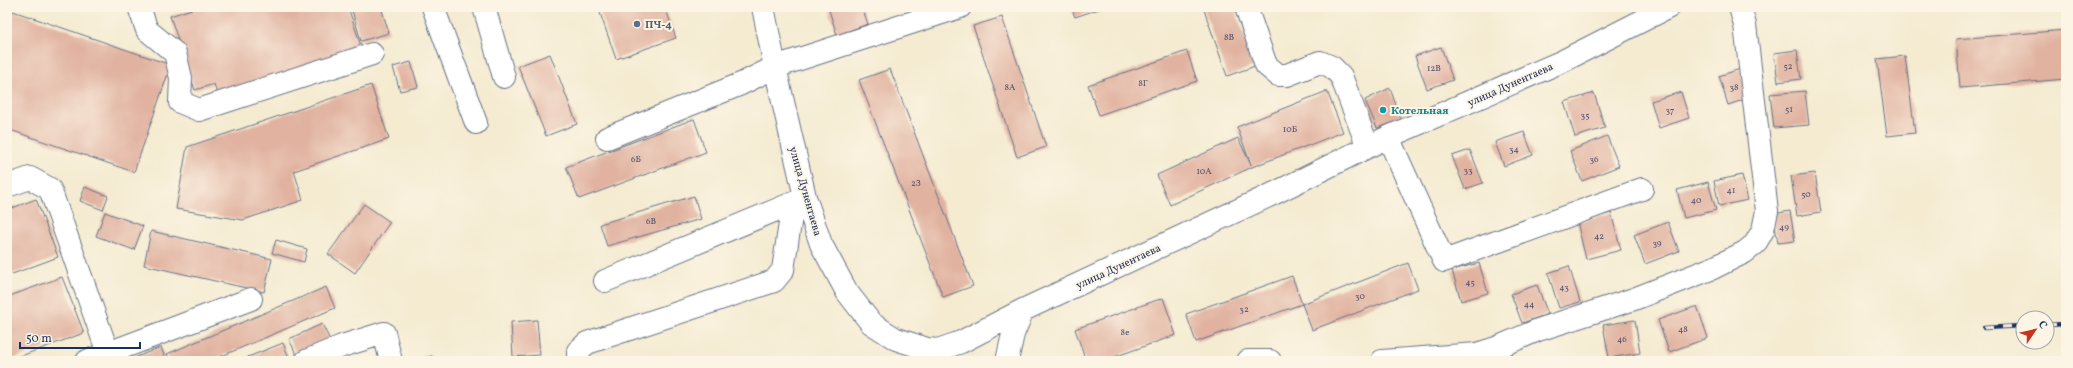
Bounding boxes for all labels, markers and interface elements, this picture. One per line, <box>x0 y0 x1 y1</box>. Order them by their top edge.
place label: ПЧ-4 <box>645 18 672 33</box>
marker: ПЧ-4 <box>632 19 642 29</box>
house number: 8В <box>1224 31 1234 44</box>
street label: улица Дунентаева <box>1465 60 1556 111</box>
house number: 52 <box>1783 60 1793 73</box>
house number: 12В <box>1427 62 1441 75</box>
house number: 8Г <box>1138 77 1148 90</box>
house number: 8А <box>1005 81 1016 94</box>
house number: 38 <box>1729 81 1739 94</box>
house number: 51 <box>1785 103 1793 116</box>
place label: Котельная <box>1391 104 1449 119</box>
house number: 37 <box>1666 104 1674 117</box>
marker: Котельная <box>1378 105 1388 115</box>
house number: 35 <box>1581 109 1589 122</box>
house number: 10Б <box>1283 123 1298 136</box>
house number: 34 <box>1509 143 1519 156</box>
street label: улица Дунентаева <box>785 145 825 238</box>
house number: 6Б <box>631 153 641 166</box>
house number: 36 <box>1589 153 1599 166</box>
house number: 33 <box>1463 164 1473 177</box>
house number: 10А <box>1196 165 1212 178</box>
house number: 2З <box>911 177 921 190</box>
house number: 41 <box>1727 184 1735 197</box>
house number: 50 <box>1801 188 1811 201</box>
house number: 40 <box>1691 194 1702 207</box>
house number: 6В <box>646 215 656 228</box>
house number: 49 <box>1779 221 1789 234</box>
house number: 42 <box>1594 230 1604 243</box>
house number: 39 <box>1652 237 1662 250</box>
street label: улица Дунентаева <box>1074 241 1164 294</box>
house number: 45 <box>1465 276 1475 289</box>
house number: 43 <box>1559 281 1569 294</box>
house number: 30 <box>1355 290 1366 303</box>
house number: 44 <box>1524 298 1534 311</box>
house number: 32 <box>1239 303 1249 316</box>
north arrow <box>2015 310 2055 350</box>
text: С <box>2034 318 2050 332</box>
house number: 48 <box>1678 323 1688 336</box>
scale bar <box>20 324 140 350</box>
house number: 8е <box>1121 326 1129 339</box>
text: 50 m <box>26 331 52 347</box>
house number: 46 <box>1617 333 1627 346</box>

